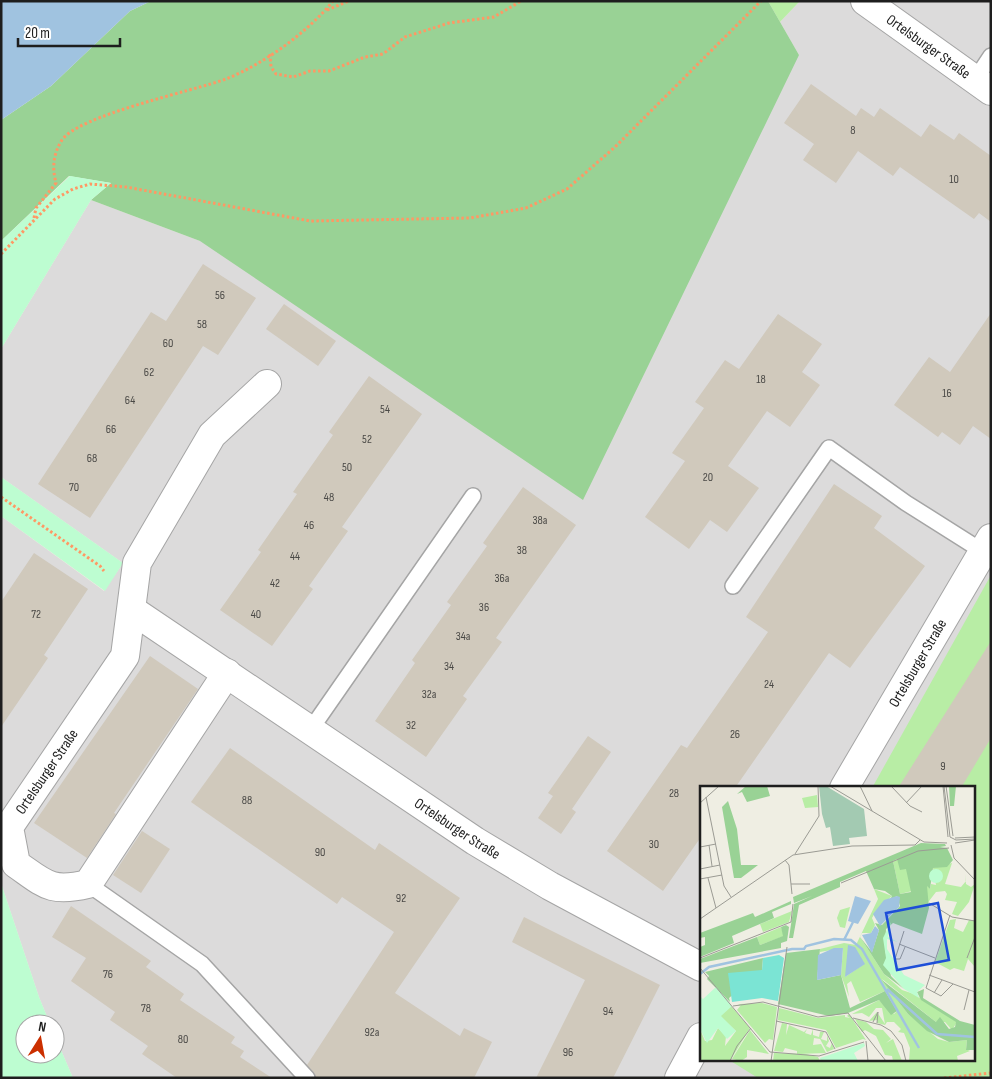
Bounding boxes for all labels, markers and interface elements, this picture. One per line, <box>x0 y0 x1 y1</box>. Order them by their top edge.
street label: Ortelsburger Straße <box>883 10 974 83</box>
scale bar <box>18 15 120 47</box>
text: 20 m <box>25 24 50 43</box>
house number: 8 <box>850 123 856 138</box>
house number: 10 <box>949 172 959 187</box>
house number: 56 <box>215 288 225 303</box>
house number: 58 <box>197 317 207 332</box>
house number: 60 <box>163 336 173 351</box>
house number: 62 <box>144 365 154 380</box>
house number: 18 <box>756 372 766 387</box>
house number: 16 <box>942 386 952 401</box>
house number: 64 <box>125 393 135 408</box>
house number: 54 <box>380 402 390 417</box>
house number: 66 <box>106 422 116 437</box>
house number: 52 <box>362 432 372 447</box>
house number: 68 <box>87 451 97 466</box>
house number: 50 <box>342 460 352 475</box>
house number: 20 <box>703 470 713 485</box>
house number: 70 <box>69 480 79 495</box>
house number: 48 <box>324 490 334 505</box>
house number: 38a <box>533 513 548 528</box>
house number: 46 <box>304 518 314 533</box>
house number: 38 <box>517 543 527 558</box>
house number: 44 <box>290 549 300 564</box>
house number: 36a <box>495 571 510 586</box>
house number: 42 <box>270 576 280 591</box>
house number: 36 <box>479 600 489 615</box>
house number: 72 <box>31 607 41 622</box>
house number: 40 <box>251 607 261 622</box>
street label: Ortelsburger Straße <box>884 616 951 710</box>
house number: 34a <box>456 629 471 644</box>
house number: 34 <box>444 659 454 674</box>
house number: 24 <box>764 677 774 692</box>
house number: 32a <box>422 687 437 702</box>
house number: 32 <box>406 718 416 733</box>
street label: Ortelsburger Straße <box>11 725 82 818</box>
house number: 26 <box>730 727 740 742</box>
house number: 9 <box>940 759 946 774</box>
house number: 28 <box>669 786 679 801</box>
inset map <box>700 786 974 1062</box>
house number: 88 <box>242 793 252 808</box>
street label: Ortelsburger Straße <box>411 793 504 864</box>
house number: 30 <box>649 837 659 852</box>
house number: 90 <box>315 845 325 860</box>
house number: 92 <box>396 891 406 906</box>
house number: 76 <box>103 967 113 982</box>
house number: 78 <box>141 1001 151 1016</box>
house number: 94 <box>603 1004 613 1019</box>
north arrow <box>15 1014 65 1064</box>
text: N <box>37 1018 48 1036</box>
house number: 92a <box>365 1025 380 1040</box>
house number: 80 <box>178 1032 188 1047</box>
house number: 96 <box>563 1045 573 1060</box>

